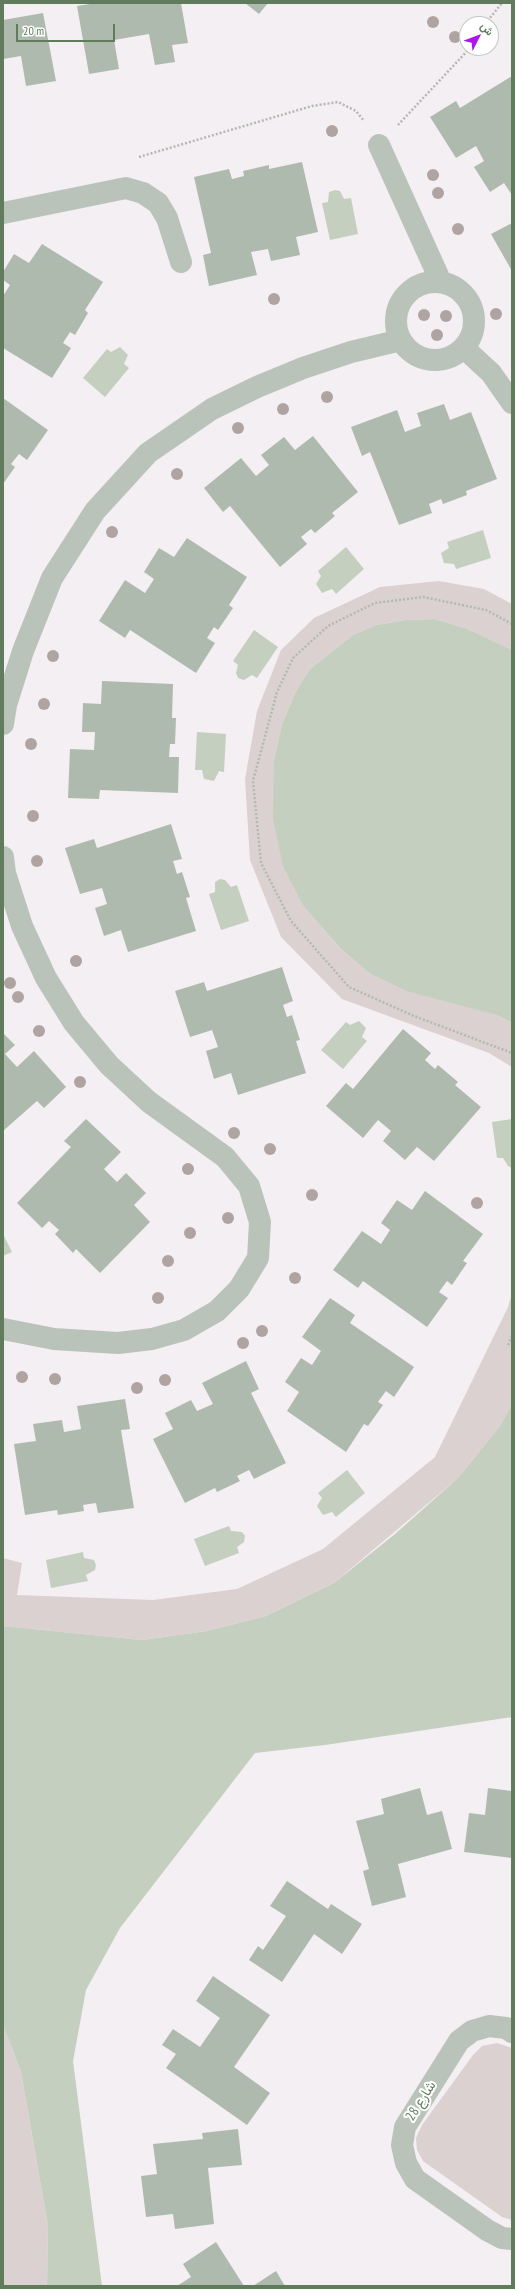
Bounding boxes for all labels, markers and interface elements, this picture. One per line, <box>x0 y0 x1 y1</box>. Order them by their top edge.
scale bar <box>18 16 117 42</box>
north arrow <box>459 16 499 56</box>
text: ش <box>478 19 497 38</box>
text: 20 m <box>23 23 44 38</box>
street label: شارع 28 <box>402 2078 440 2124</box>

